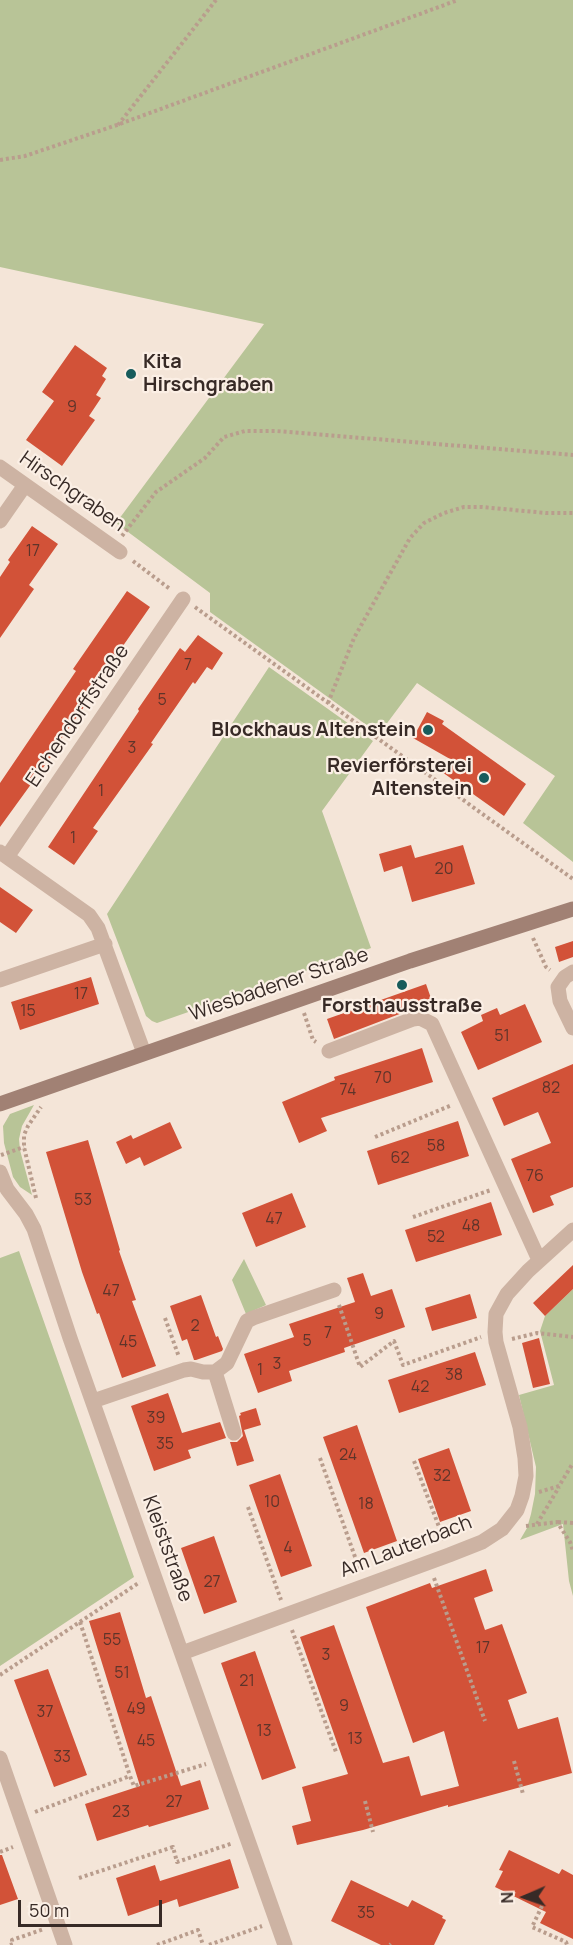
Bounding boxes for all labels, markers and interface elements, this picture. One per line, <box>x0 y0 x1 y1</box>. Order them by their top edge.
place label: Kita Hirschgraben <box>143 350 274 397</box>
marker: Kita Hirschgraben <box>124 367 138 381</box>
house number: 9 <box>67 398 77 418</box>
street label: Hirschgraben <box>15 447 129 537</box>
house number: 17 <box>26 542 40 562</box>
street label: Eichendorffstraße <box>22 640 134 792</box>
house number: 7 <box>184 656 192 676</box>
house number: 5 <box>157 691 167 711</box>
place label: Blockhaus Altenstein <box>211 718 416 742</box>
marker: Blockhaus Altenstein <box>421 723 435 737</box>
house number: 3 <box>128 739 136 759</box>
place label: Revierförsterei Altenstein <box>327 754 472 801</box>
marker: Revierförsterei Altenstein <box>477 771 491 785</box>
house number: 1 <box>98 782 104 802</box>
house number: 1 <box>70 829 76 849</box>
house number: 20 <box>435 860 453 880</box>
street label: Wiesbadener Straße <box>186 943 372 1027</box>
marker: Forsthausstraße <box>395 978 409 992</box>
house number: 17 <box>74 985 88 1005</box>
place label: Forsthausstraße <box>322 994 482 1018</box>
house number: 15 <box>20 1002 36 1022</box>
house number: 51 <box>494 1027 510 1047</box>
house number: 70 <box>374 1069 392 1089</box>
house number: 82 <box>542 1079 560 1099</box>
house number: 74 <box>340 1081 356 1101</box>
house number: 58 <box>427 1137 445 1157</box>
house number: 62 <box>390 1149 410 1169</box>
house number: 76 <box>526 1167 544 1187</box>
house number: 53 <box>74 1191 92 1211</box>
house number: 47 <box>265 1210 283 1230</box>
house number: 48 <box>462 1217 480 1237</box>
house number: 52 <box>427 1228 445 1248</box>
house number: 47 <box>102 1282 120 1302</box>
house number: 9 <box>374 1305 384 1325</box>
house number: 2 <box>190 1317 200 1337</box>
house number: 7 <box>324 1324 332 1344</box>
house number: 5 <box>302 1332 312 1352</box>
house number: 45 <box>119 1333 137 1353</box>
house number: 3 <box>273 1355 281 1375</box>
house number: 1 <box>257 1361 263 1381</box>
house number: 38 <box>445 1366 463 1386</box>
house number: 42 <box>411 1378 429 1398</box>
house number: 39 <box>147 1409 165 1429</box>
house number: 35 <box>156 1435 174 1455</box>
house number: 24 <box>339 1446 357 1466</box>
house number: 32 <box>433 1467 451 1487</box>
street label: Kleiststraße <box>137 1493 197 1605</box>
house number: 10 <box>264 1493 280 1513</box>
house number: 18 <box>358 1495 374 1515</box>
street label: Am Lauterbach <box>337 1511 475 1583</box>
house number: 4 <box>283 1539 293 1559</box>
house number: 27 <box>203 1573 221 1593</box>
house number: 55 <box>103 1631 121 1651</box>
house number: 17 <box>476 1639 490 1659</box>
house number: 3 <box>322 1646 330 1666</box>
house number: 51 <box>114 1664 130 1684</box>
house number: 21 <box>239 1672 255 1692</box>
house number: 9 <box>339 1697 349 1717</box>
house number: 49 <box>126 1700 146 1720</box>
house number: 37 <box>37 1703 53 1723</box>
house number: 13 <box>256 1722 272 1742</box>
house number: 13 <box>347 1730 363 1750</box>
house number: 45 <box>137 1732 155 1752</box>
house number: 33 <box>53 1748 71 1768</box>
house number: 27 <box>165 1793 183 1813</box>
house number: 23 <box>112 1803 130 1823</box>
north arrow <box>495 1867 555 1927</box>
scale bar <box>21 1888 165 1926</box>
text: N <box>496 1891 518 1904</box>
text: 50 m <box>29 1898 69 1922</box>
house number: 35 <box>357 1904 375 1924</box>

